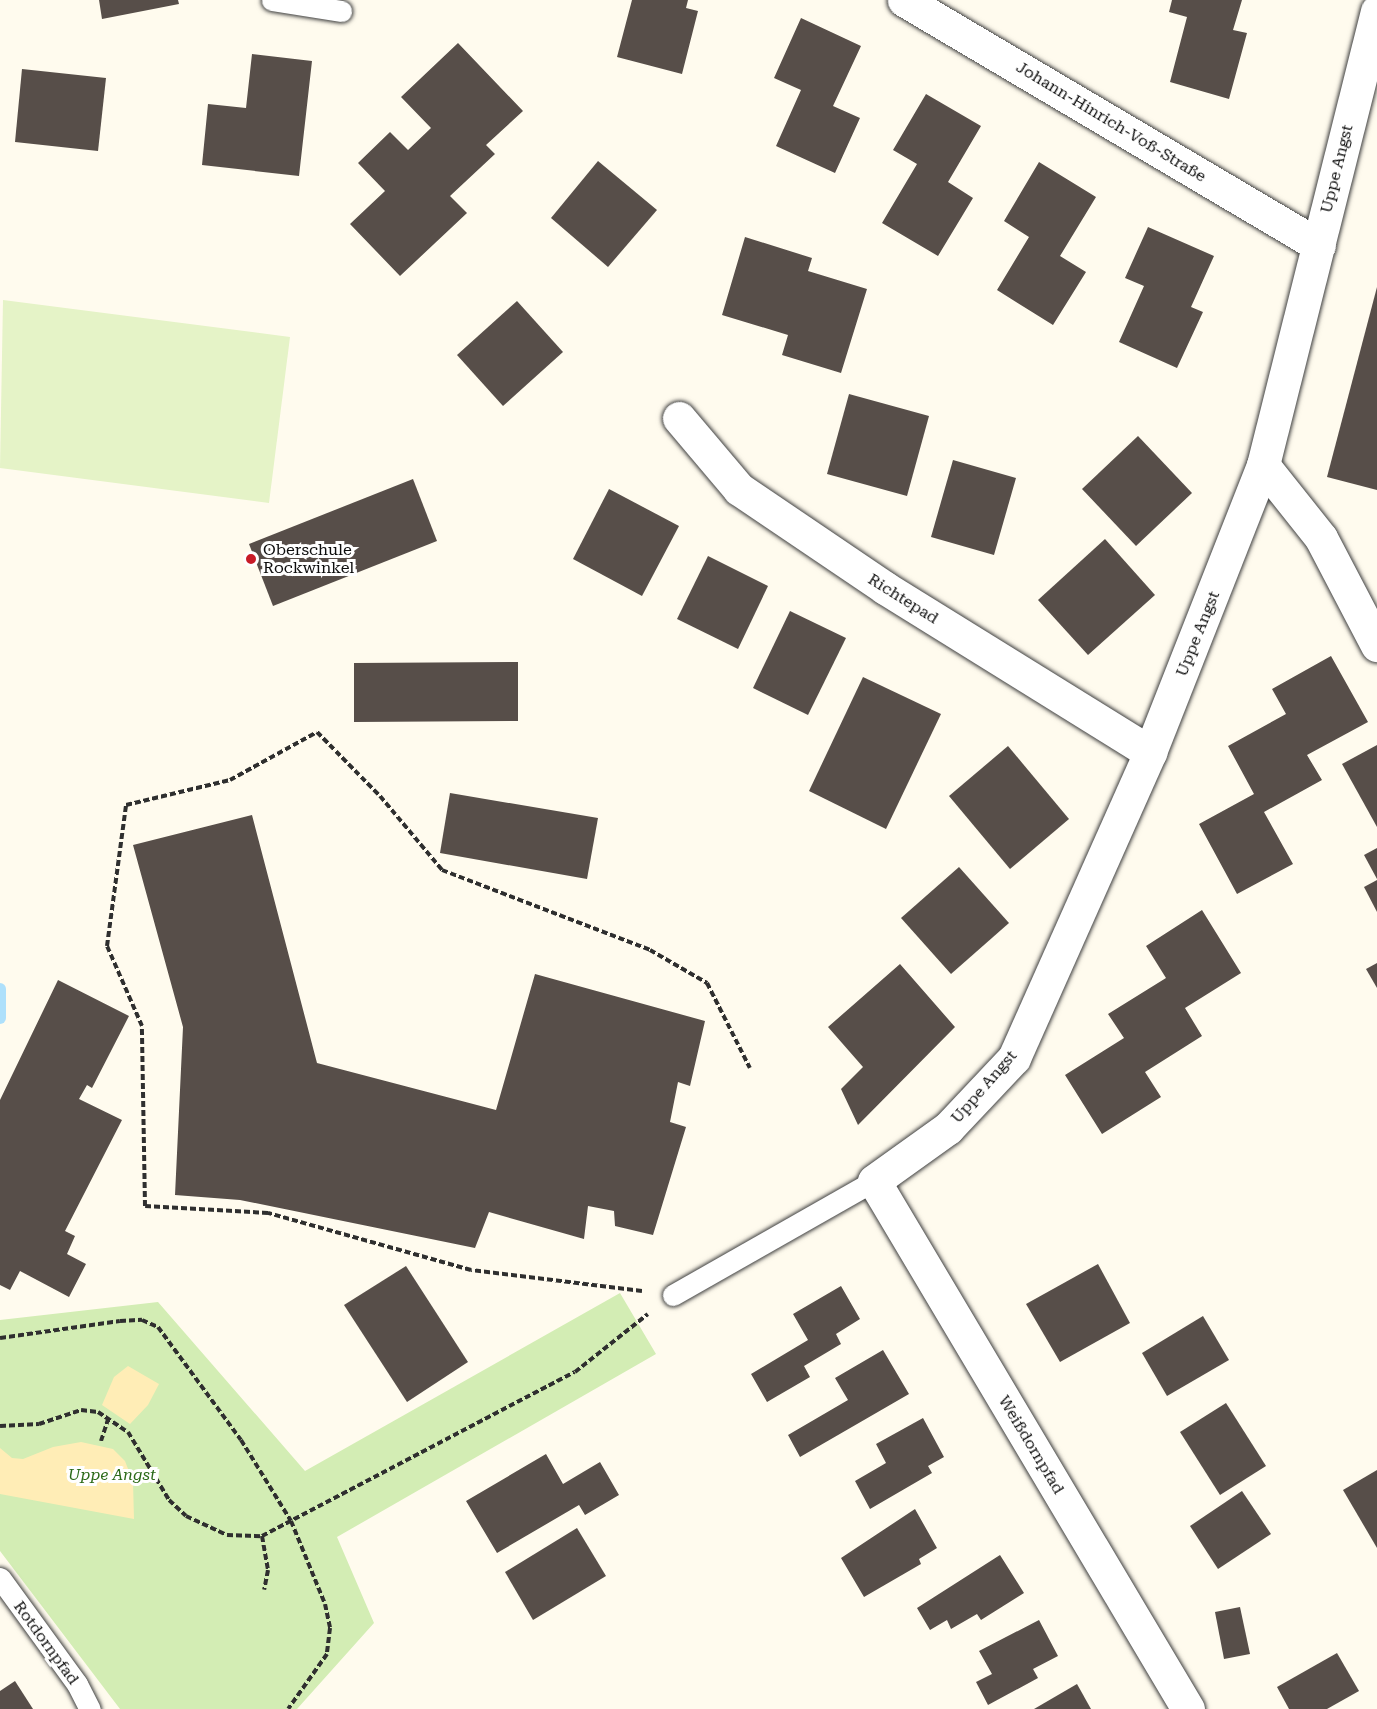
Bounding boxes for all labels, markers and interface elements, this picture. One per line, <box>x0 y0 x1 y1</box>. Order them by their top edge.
street label: Johann-Hinrich-Voß-Straße <box>1013 58 1209 186</box>
street label: Uppe Angst <box>1317 123 1357 215</box>
place label: Oberschule Rockwinkel <box>263 540 354 578</box>
marker: Oberschule Rockwinkel <box>244 552 258 566</box>
street label: Richtepad <box>864 570 942 628</box>
street label: Uppe Angst <box>1172 589 1224 679</box>
street label: Uppe Angst <box>947 1047 1021 1127</box>
street label: Weißdornpfad <box>994 1392 1068 1498</box>
park label: Uppe Angst <box>68 1465 156 1485</box>
street label: Rotdornpfad <box>9 1597 83 1689</box>

